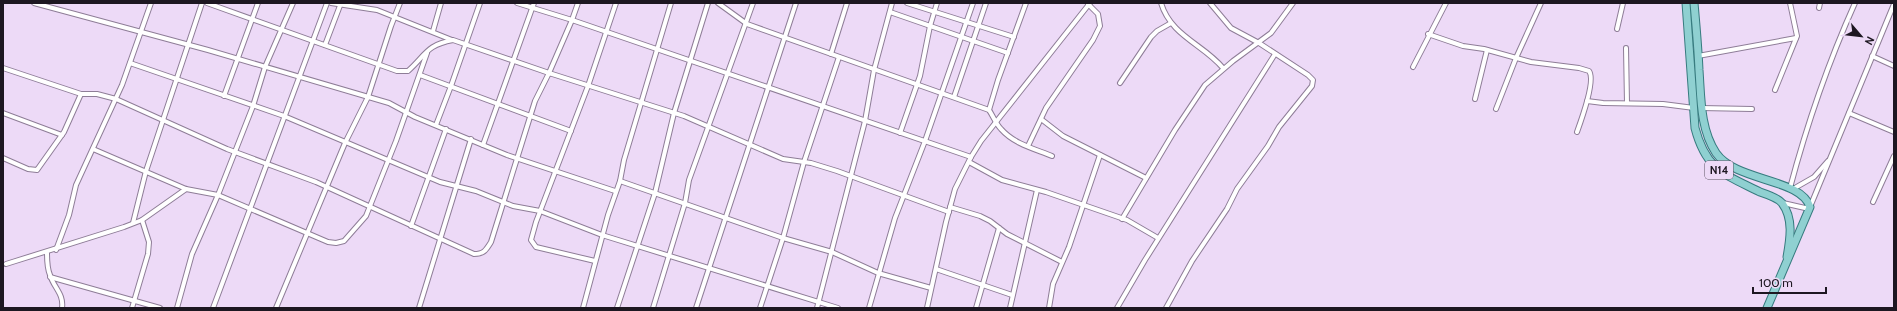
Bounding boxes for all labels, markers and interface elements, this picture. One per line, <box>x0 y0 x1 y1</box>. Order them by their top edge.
north arrow <box>1841 16 1881 56</box>
text: N <box>1862 34 1878 47</box>
road number: N14 <box>1705 161 1733 179</box>
scale bar <box>1753 269 1826 295</box>
text: 100 m <box>1759 275 1793 290</box>

